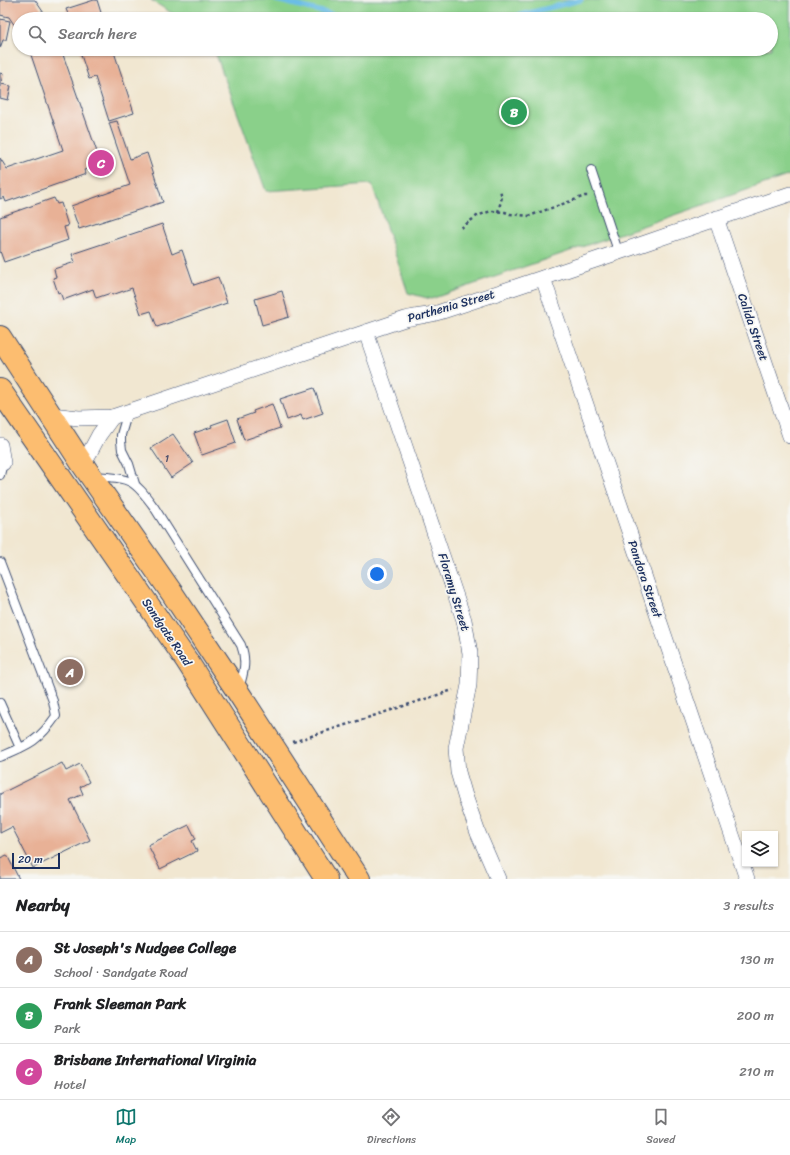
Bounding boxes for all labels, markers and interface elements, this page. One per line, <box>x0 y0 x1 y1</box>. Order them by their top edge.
search box <box>12 12 778 56</box>
text: Search here <box>58 21 137 47</box>
icon: search <box>26 23 48 45</box>
pin: B <box>501 97 527 127</box>
pin: C <box>88 148 114 178</box>
street label: Parthenia Street <box>405 283 497 329</box>
street label: Calida Street <box>731 290 775 364</box>
house number: 1 <box>165 450 169 468</box>
street label: Pandora Street <box>621 537 669 622</box>
street label: Floramy Street <box>432 550 476 634</box>
your location <box>367 564 387 584</box>
street label: Sandgate Road <box>136 593 198 671</box>
pin: A <box>57 657 83 687</box>
map controls <box>742 831 778 867</box>
button: layers <box>742 831 778 867</box>
text: 20 m <box>18 850 43 869</box>
scale bar <box>12 851 60 870</box>
text: Nearby <box>16 890 70 920</box>
text: 3 results <box>723 894 774 917</box>
text: St Joseph's Nudgee College <box>54 935 236 961</box>
text: A <box>25 948 33 971</box>
text: 130 m <box>740 948 774 971</box>
text: School · Sandgate Road <box>54 961 187 984</box>
text: Frank Sleeman Park <box>54 991 186 1017</box>
text: B <box>25 1004 33 1027</box>
text: 200 m <box>737 1004 774 1027</box>
text: Park <box>54 1017 81 1040</box>
text: Brisbane International Virginia <box>54 1047 256 1073</box>
text: C <box>25 1060 33 1083</box>
text: 210 m <box>739 1060 774 1083</box>
text: Hotel <box>54 1073 86 1096</box>
tab: Map <box>115 1106 137 1149</box>
tab: Directions <box>367 1106 416 1149</box>
tab: Saved <box>646 1106 675 1149</box>

